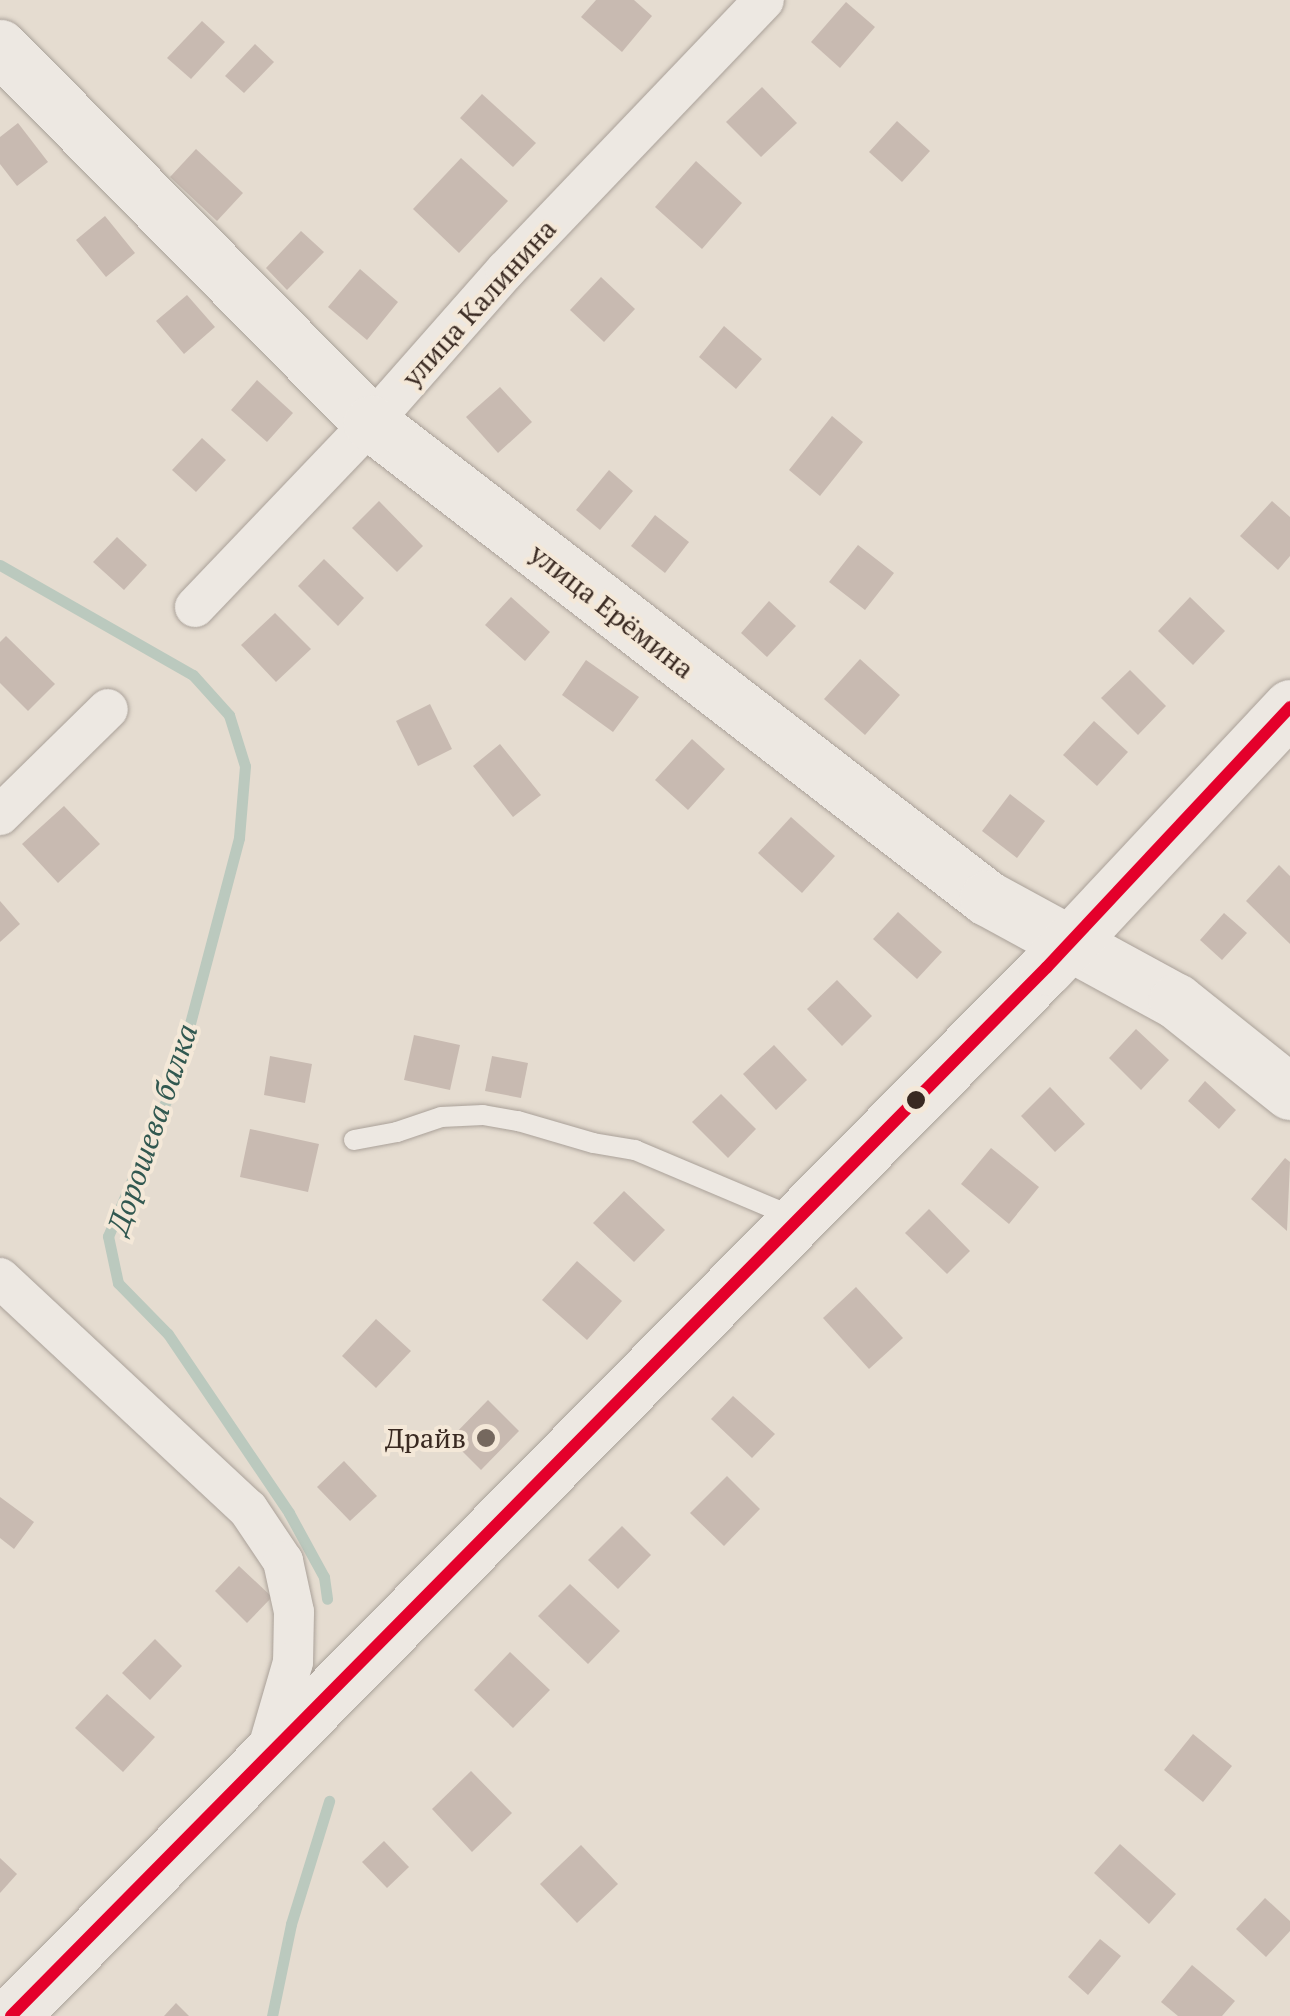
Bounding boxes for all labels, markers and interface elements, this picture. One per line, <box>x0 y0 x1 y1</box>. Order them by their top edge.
street label: улица Калинина <box>395 212 563 394</box>
street label: улица Ерёмина <box>523 536 701 686</box>
water label: Дорошева балка <box>99 1019 205 1239</box>
unlabelled marker <box>906 1090 926 1110</box>
place label: Драйв <box>385 1421 466 1455</box>
marker: Драйв <box>475 1427 497 1449</box>

